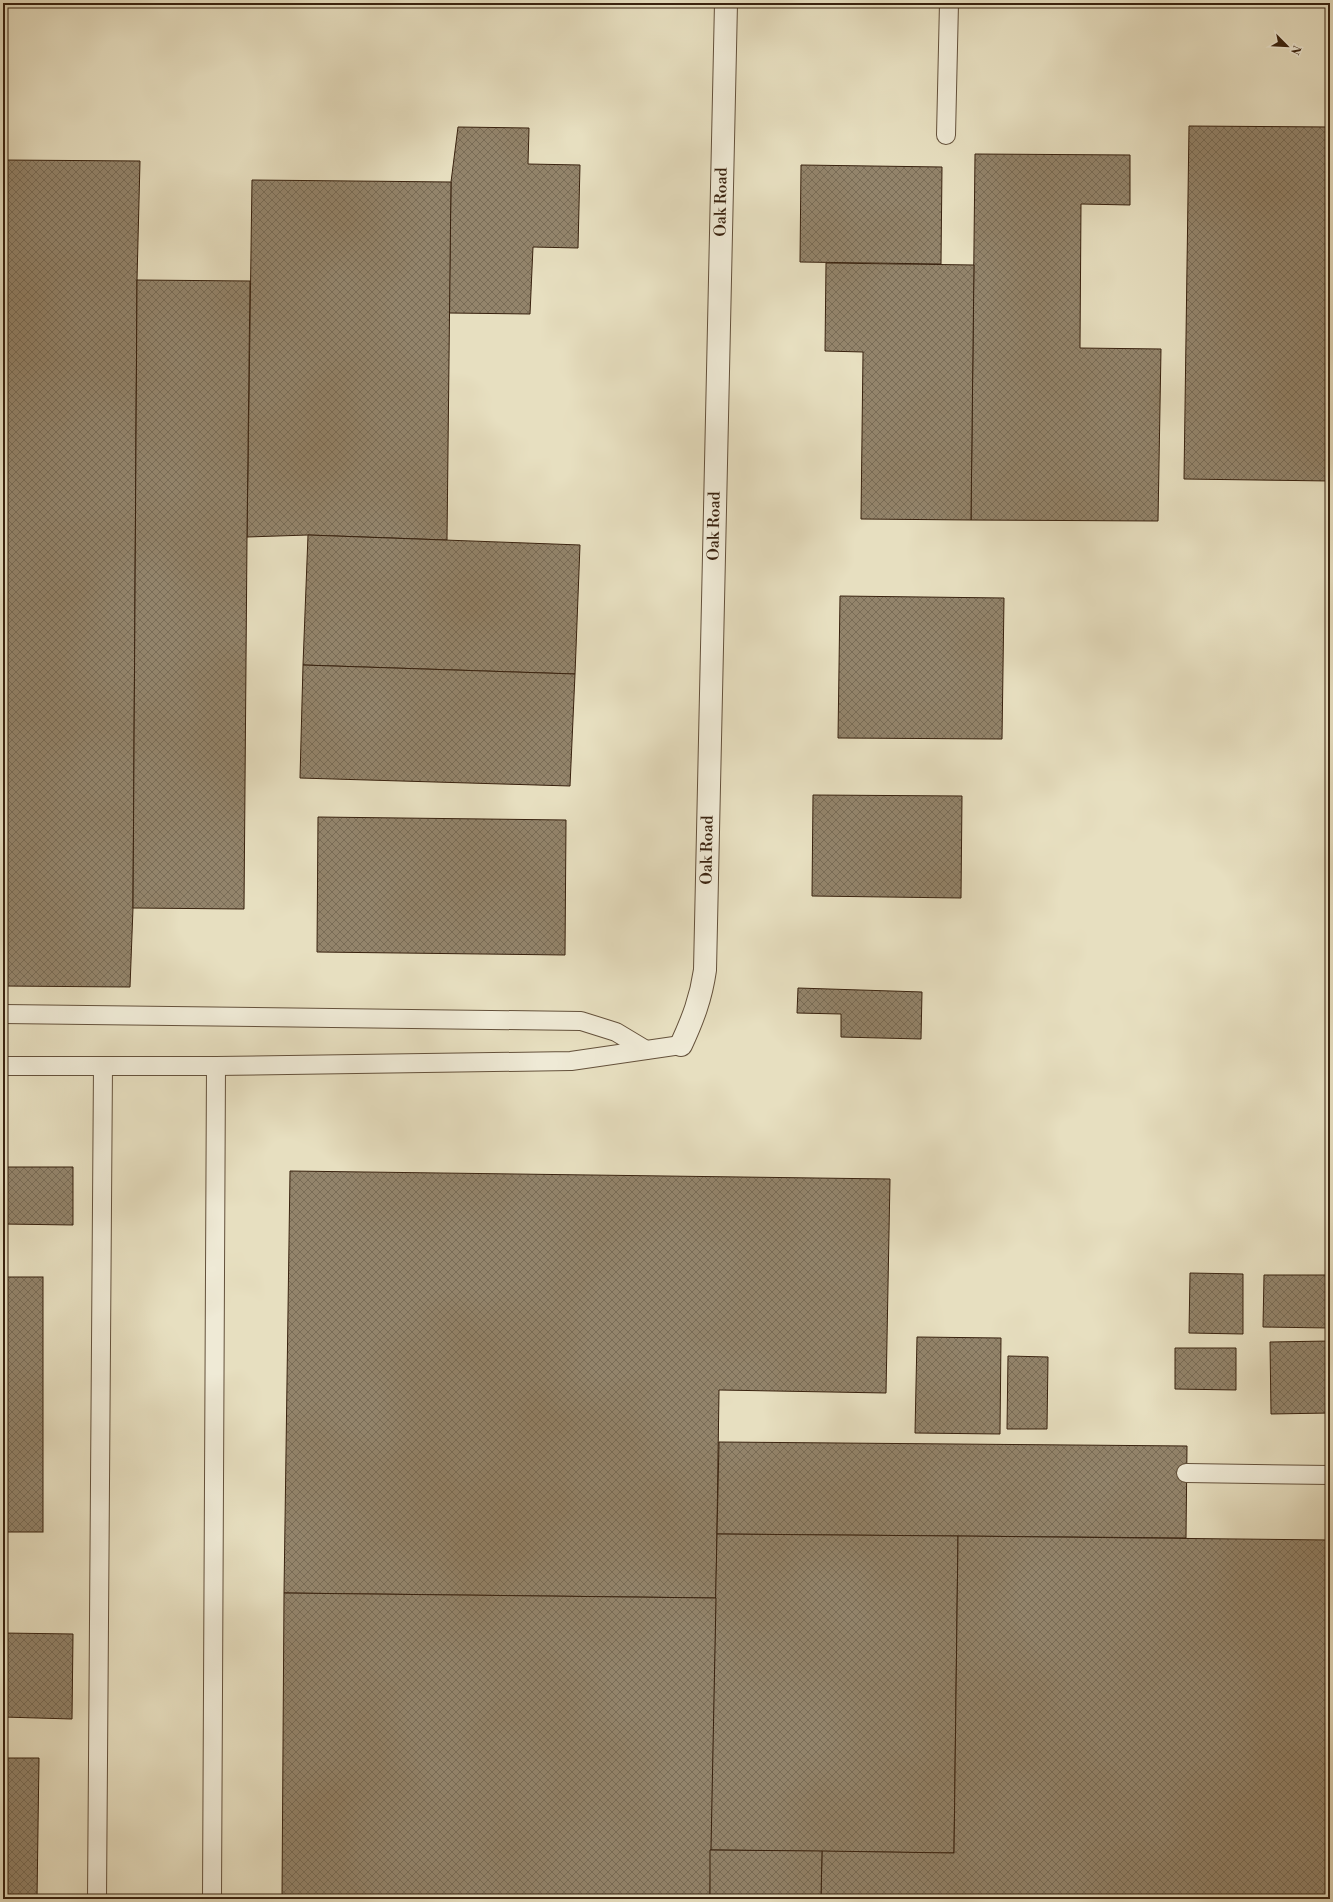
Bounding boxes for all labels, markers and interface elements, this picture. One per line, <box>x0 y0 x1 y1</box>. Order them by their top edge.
north arrow <box>1267 26 1307 66</box>
text: N <box>1287 43 1303 57</box>
street label: Oak Road <box>710 167 732 237</box>
street label: Oak Road <box>703 491 725 561</box>
street label: Oak Road <box>696 815 718 885</box>

